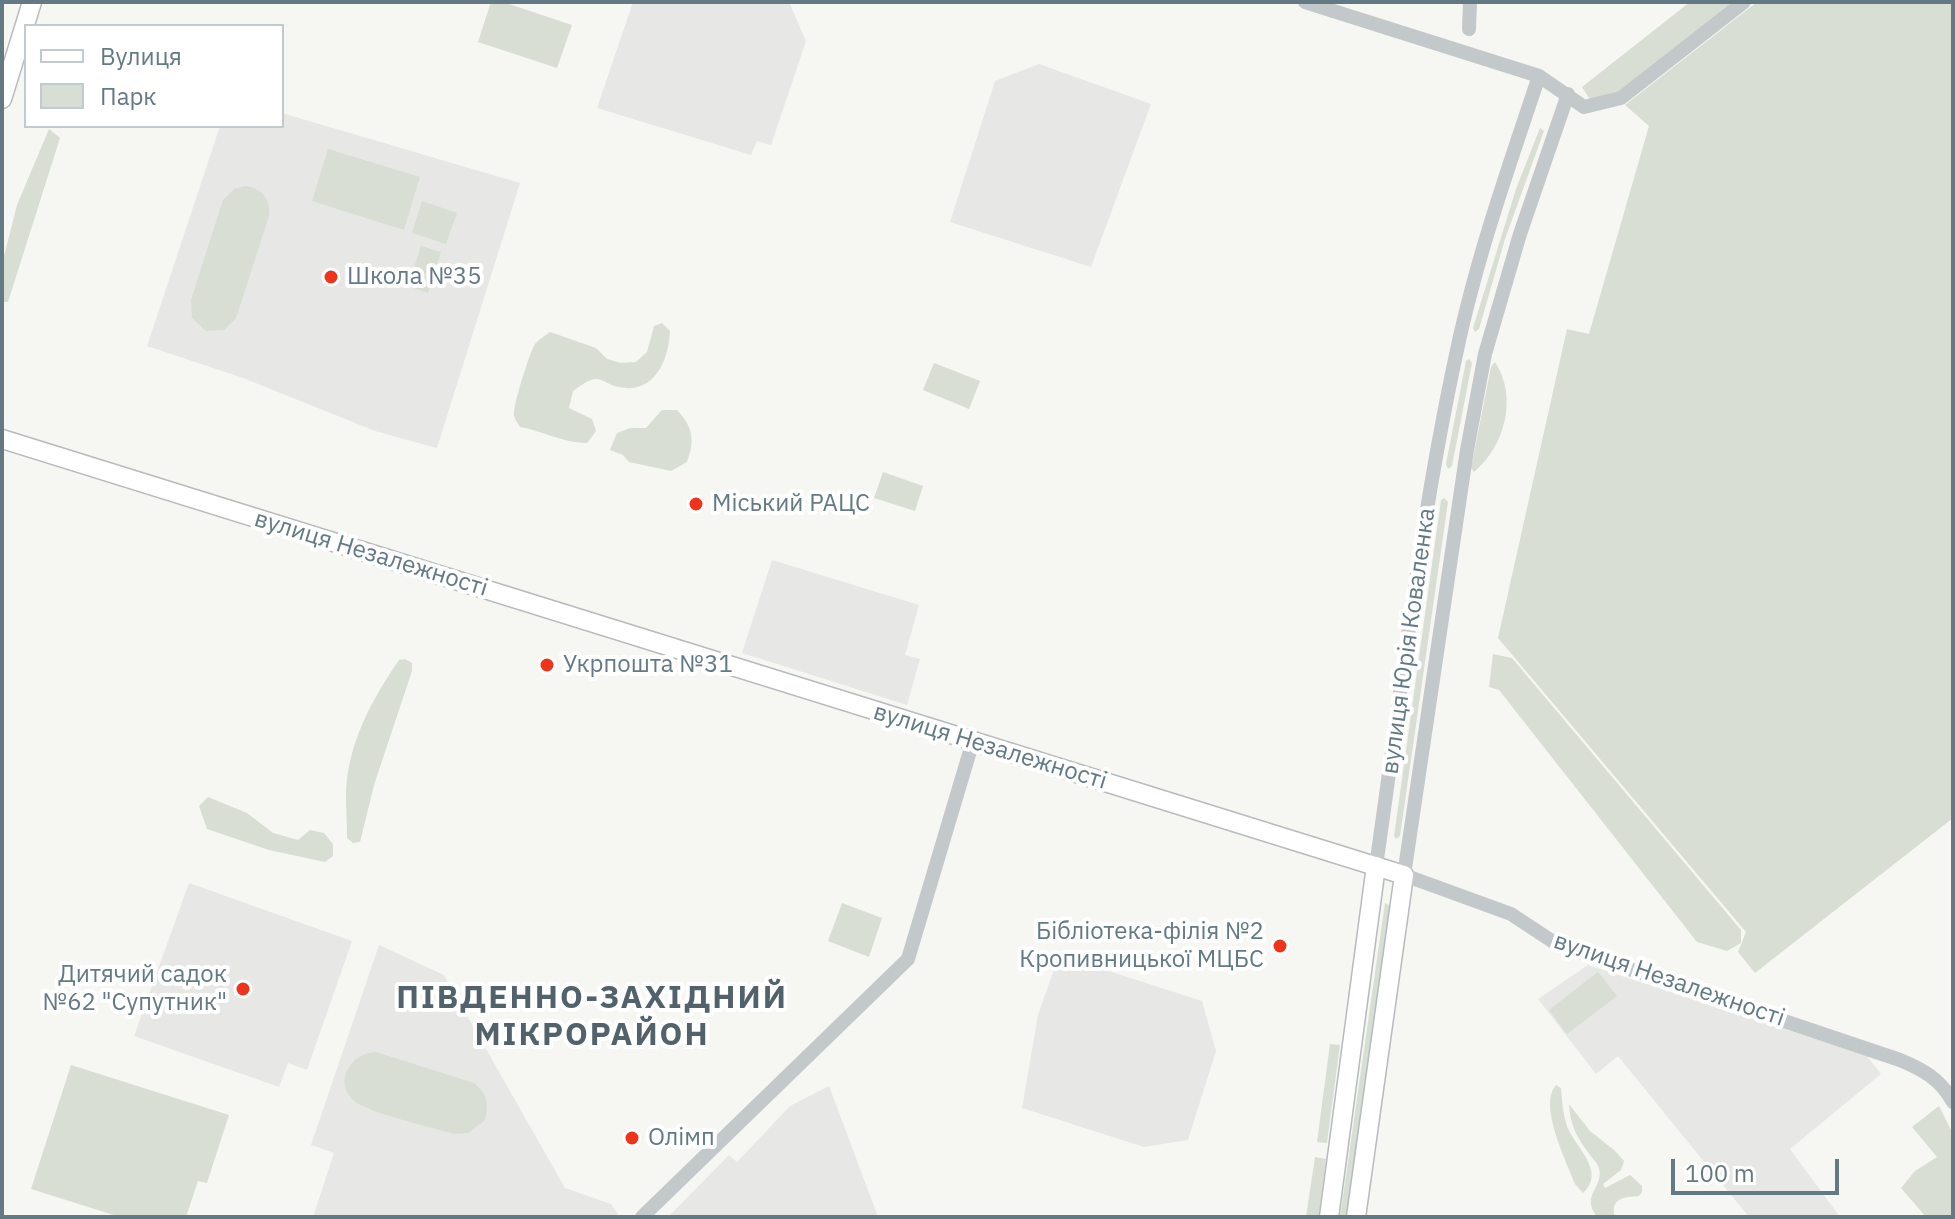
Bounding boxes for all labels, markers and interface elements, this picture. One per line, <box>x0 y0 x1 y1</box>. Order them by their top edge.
legend <box>24 24 284 128</box>
text: Вулиця <box>100 40 182 72</box>
text: Парк <box>100 80 157 112</box>
place label: Школа №35 <box>347 263 482 291</box>
marker: Школа №35 <box>322 268 340 286</box>
place label: Міський РАЦС <box>712 490 870 518</box>
marker: Міський РАЦС <box>687 495 705 513</box>
street label: вулиця Незалежності <box>251 505 491 603</box>
street label: вулиця Юрія Коваленка <box>1376 506 1442 776</box>
place label: Укрпошта №31 <box>563 651 733 679</box>
marker: Укрпошта №31 <box>538 656 556 674</box>
street label: вулиця Незалежності <box>870 698 1110 796</box>
place label: Бібліотека-філія №2 Кропивницької МЦБС <box>1019 918 1264 974</box>
street label: вулиця Незалежності <box>1550 927 1788 1033</box>
marker: Бібліотека-філія №2 Кропивницької МЦБС <box>1271 937 1289 955</box>
place label: Дитячий садок №62 "Супутник" <box>42 961 227 1017</box>
marker: Дитячий садок №62 "Супутник" <box>234 980 252 998</box>
district label: ПІВДЕННО-ЗАХІДНИЙ МІКРОРАЙОН <box>396 980 788 1055</box>
place label: Олімп <box>648 1124 715 1152</box>
marker: Олімп <box>623 1129 641 1147</box>
scale bar <box>1675 1143 1843 1193</box>
text: 100 m <box>1685 1157 1755 1189</box>

